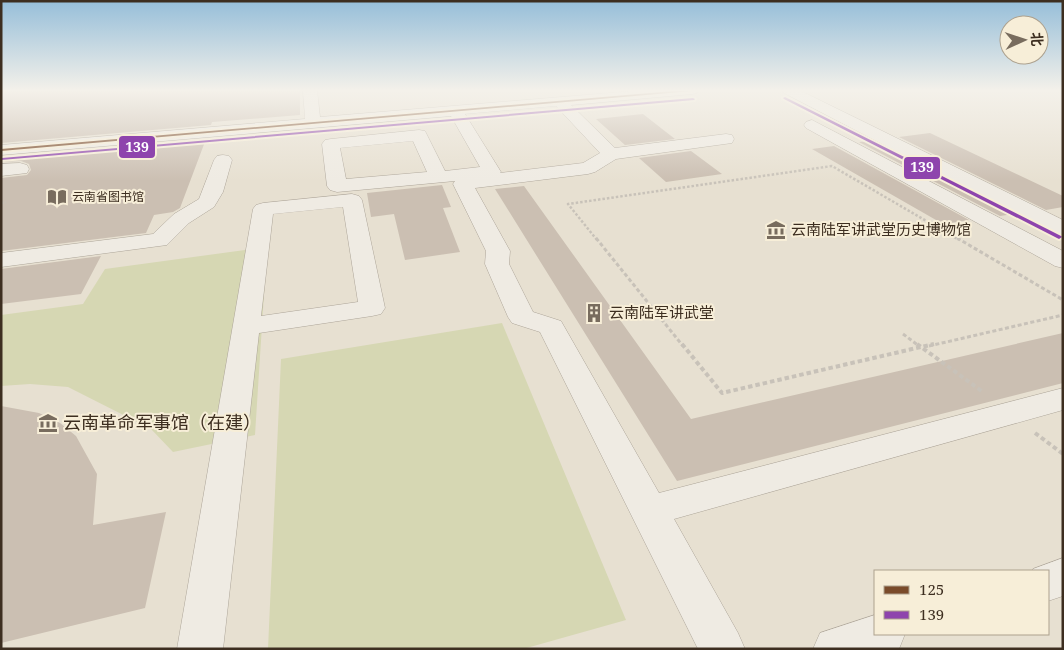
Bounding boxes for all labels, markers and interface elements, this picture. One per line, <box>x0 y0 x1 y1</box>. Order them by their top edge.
north arrow <box>999 15 1049 65</box>
text: 北 <box>1028 32 1047 47</box>
line badge: 139 <box>118 135 156 159</box>
text: 139 <box>125 137 149 156</box>
line badge: 139 <box>903 156 941 180</box>
text: 139 <box>910 157 934 176</box>
library icon: 云南省图书馆 <box>46 186 68 208</box>
place label: 云南省图书馆 <box>72 188 144 205</box>
museum icon: 云南陆军讲武堂历史博物馆 <box>765 219 787 241</box>
place label: 云南陆军讲武堂历史博物馆 <box>791 219 971 239</box>
building icon: 云南陆军讲武堂 <box>583 302 605 324</box>
place label: 云南陆军讲武堂 <box>609 302 714 322</box>
place label: 云南革命军事馆（在建） <box>63 410 261 434</box>
museum icon: 云南革命军事馆（在建） <box>37 412 59 434</box>
legend <box>874 570 1049 635</box>
text: 125 <box>919 579 944 599</box>
text: 139 <box>919 604 944 624</box>

